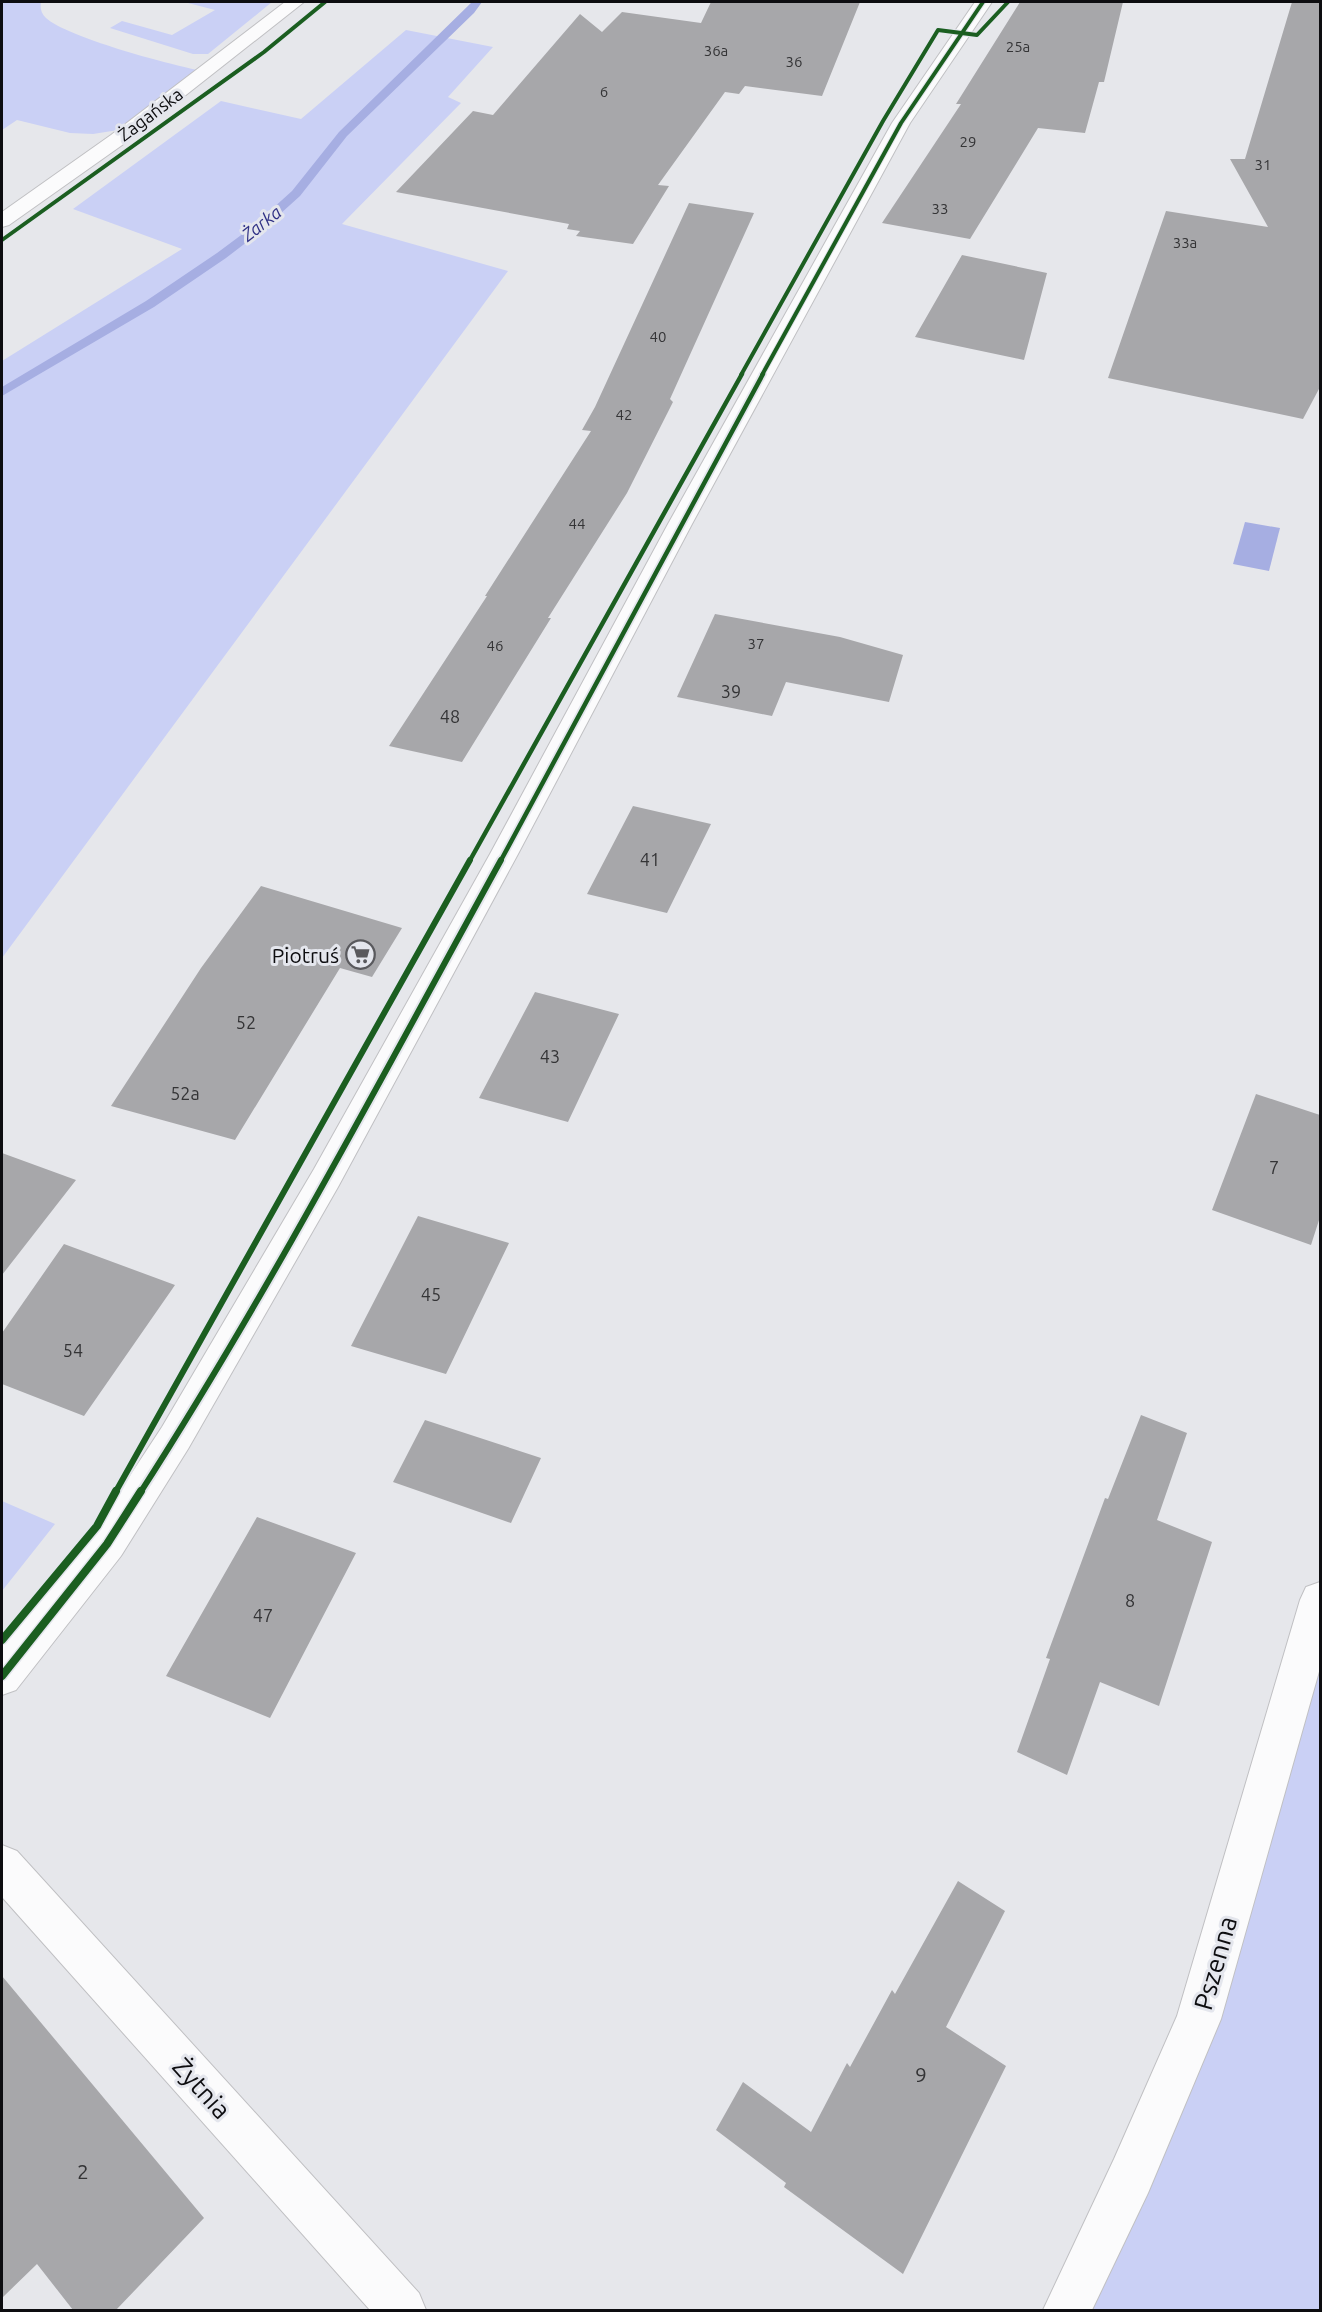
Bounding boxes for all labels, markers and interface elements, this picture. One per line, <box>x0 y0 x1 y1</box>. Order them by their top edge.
house number: 25a <box>1006 38 1030 55</box>
house number: 36a <box>704 42 728 59</box>
house number: 36 <box>786 53 802 70</box>
street label: Żagańska <box>114 83 186 145</box>
house number: 6 <box>600 83 608 100</box>
house number: 29 <box>960 133 976 150</box>
house number: 31 <box>1255 156 1271 173</box>
house number: 33 <box>932 200 948 217</box>
water label: Żarka <box>236 201 285 245</box>
house number: 33a <box>1173 234 1197 251</box>
house number: 40 <box>650 328 666 345</box>
house number: 42 <box>616 406 632 423</box>
house number: 44 <box>569 515 585 532</box>
house number: 37 <box>748 635 764 652</box>
house number: 46 <box>487 637 503 654</box>
house number: 39 <box>721 681 741 701</box>
house number: 48 <box>440 706 460 726</box>
house number: 41 <box>640 849 660 869</box>
supermarket icon: Piotruś <box>344 939 376 971</box>
place label: Piotruś <box>272 943 339 967</box>
house number: 52 <box>236 1012 256 1032</box>
house number: 43 <box>540 1046 560 1066</box>
house number: 52a <box>170 1083 200 1103</box>
house number: 7 <box>1269 1157 1279 1177</box>
house number: 45 <box>421 1284 441 1304</box>
house number: 54 <box>63 1340 83 1360</box>
house number: 8 <box>1125 1590 1135 1610</box>
house number: 47 <box>253 1605 273 1625</box>
street label: Pszenna <box>1188 1913 1242 2013</box>
street label: Żytnia <box>167 2052 237 2124</box>
house number: 9 <box>915 2062 927 2086</box>
house number: 2 <box>77 2159 89 2183</box>

